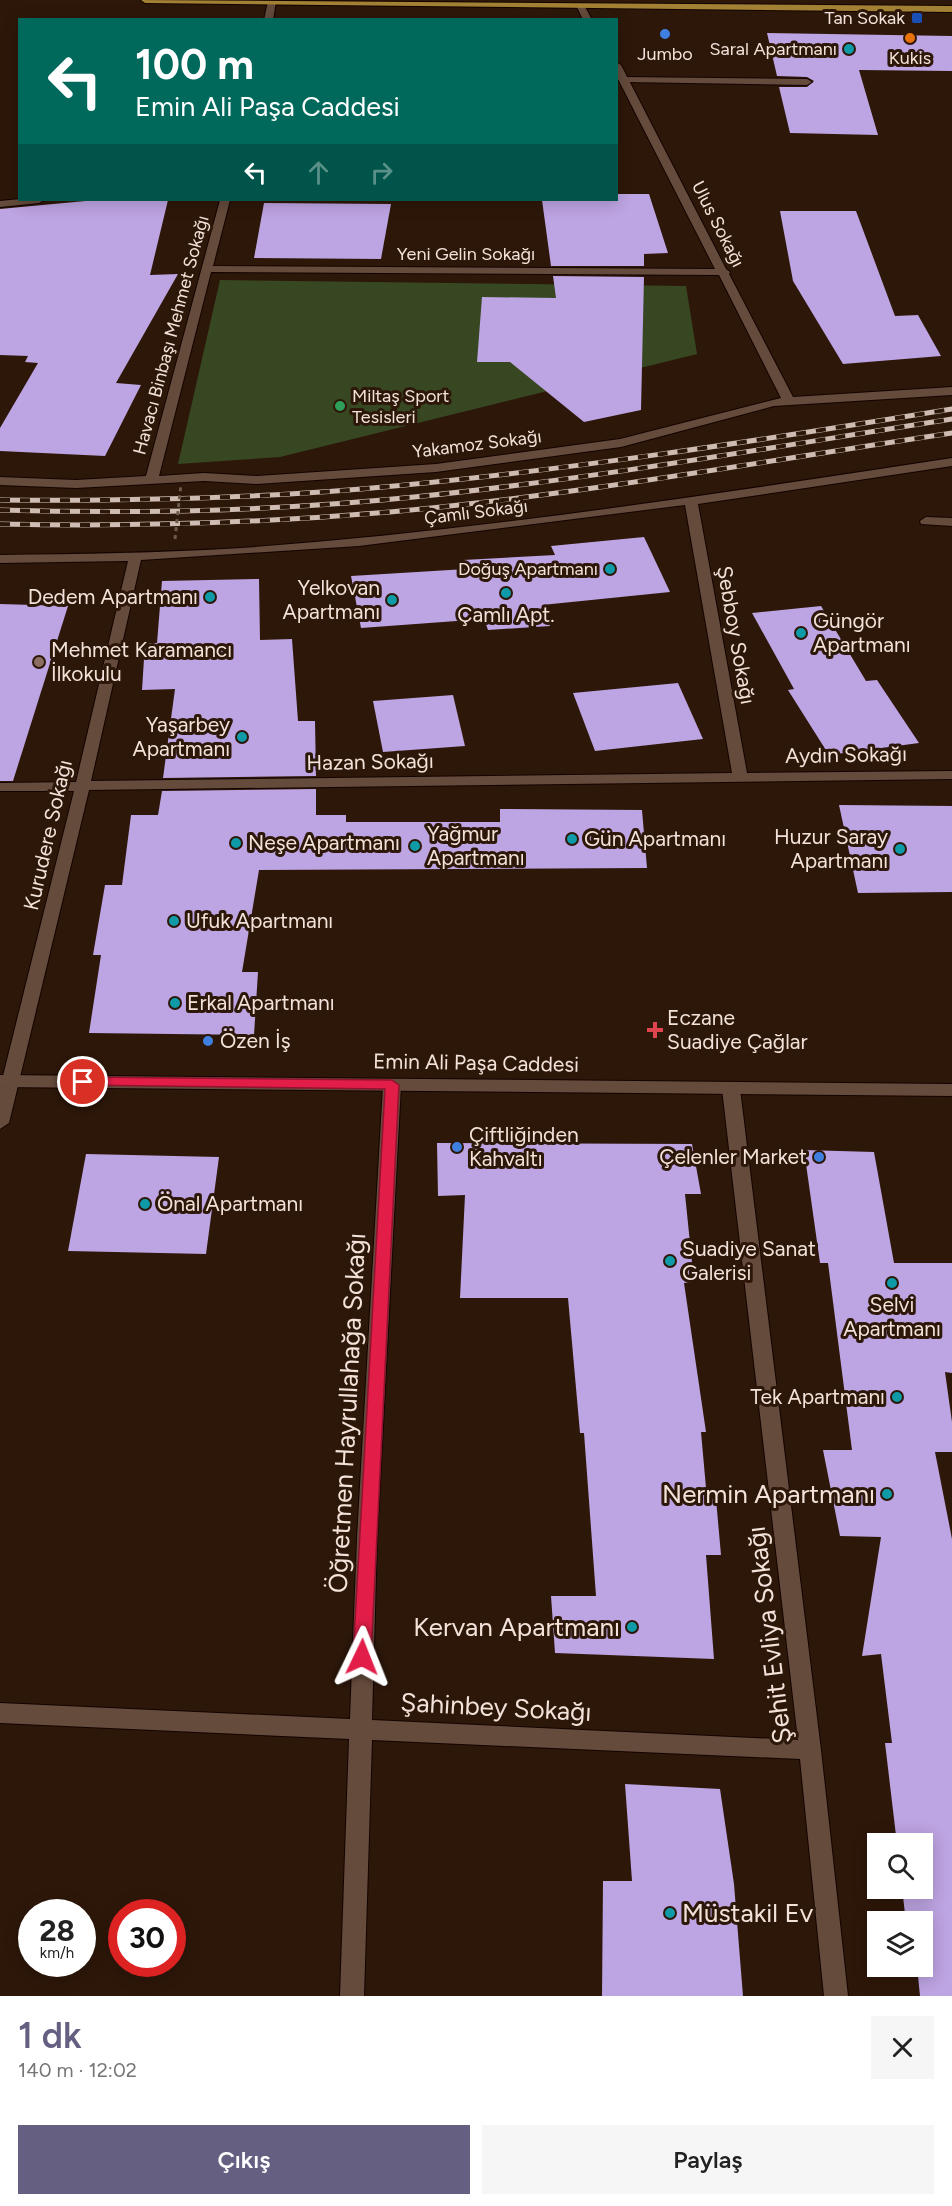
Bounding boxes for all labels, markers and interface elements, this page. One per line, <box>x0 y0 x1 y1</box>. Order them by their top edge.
place label: Tan Sokak <box>825 7 905 29</box>
marker: Tan Sokak <box>910 11 924 25</box>
marker: Jumbo <box>658 27 672 41</box>
marker: Kukis <box>903 31 917 45</box>
place label: Saral Apartmanı <box>709 38 837 60</box>
text: 100 m <box>135 39 254 90</box>
icon: left <box>36 42 114 120</box>
marker: Saral Apartmanı <box>842 42 856 56</box>
place label: Jumbo <box>637 43 693 65</box>
place label: Kukis <box>889 47 931 69</box>
text: Emin Ali Paşa Caddesi <box>135 90 400 123</box>
icon: left <box>239 156 272 189</box>
icon: ahead <box>302 156 335 189</box>
icon: right <box>365 156 398 189</box>
street label: Ulus Sokağı <box>687 177 749 271</box>
street label: Havacı Binbaşı Mehmet Sokağı <box>128 213 214 457</box>
street label: Yeni Gelin Sokağı <box>397 243 535 265</box>
place label: Miltaş Sport Tesisleri <box>352 385 449 428</box>
marker: Miltaş Sport Tesisleri <box>333 399 347 413</box>
street label: Yakamoz Sokağı <box>411 425 543 463</box>
street label: Çamlı Sokağı <box>423 495 529 529</box>
place label: Doğuş Apartmanı <box>458 558 598 580</box>
marker: Doğuş Apartmanı <box>603 562 617 576</box>
street label: Şebboy Sokağı <box>712 564 761 706</box>
place label: Yelkovan Apartmanı <box>282 575 380 624</box>
place label: Dedem Apartmanı <box>28 584 198 609</box>
marker: Çamlı Apt. <box>499 586 513 600</box>
marker: Dedem Apartmanı <box>203 590 217 604</box>
marker: Yelkovan Apartmanı <box>385 593 399 607</box>
place label: Çamlı Apt. <box>457 602 555 627</box>
place label: Güngör Apartmanı <box>813 608 911 657</box>
marker: Güngör Apartmanı <box>794 626 808 640</box>
place label: Mehmet Karamancı İlkokulu <box>51 637 232 686</box>
marker: Mehmet Karamancı İlkokulu <box>32 655 46 669</box>
place label: Yaşarbey Apartmanı <box>132 712 230 761</box>
marker: Yaşarbey Apartmanı <box>235 730 249 744</box>
street label: Aydın Sokağı <box>785 741 907 768</box>
street label: Hazan Sokağı <box>306 748 434 775</box>
street label: Kurudere Sokağı <box>18 757 77 913</box>
place label: Yağmur Apartmanı <box>427 821 525 870</box>
place label: Huzur Saray Apartmanı <box>774 824 888 873</box>
place label: Gün Apartmanı <box>584 826 726 851</box>
place label: Neşe Apartmanı <box>248 830 400 855</box>
marker: Gün Apartmanı <box>565 832 579 846</box>
marker: Neşe Apartmanı <box>229 836 243 850</box>
marker: Yağmur Apartmanı <box>408 839 422 853</box>
marker: Huzur Saray Apartmanı <box>893 842 907 856</box>
place label: Ufuk Apartmanı <box>186 908 333 933</box>
marker: Ufuk Apartmanı <box>167 914 181 928</box>
place label: Erkal Apartmanı <box>187 990 335 1015</box>
marker: Erkal Apartmanı <box>168 996 182 1010</box>
place label: Eczane Suadiye Çağlar <box>667 1005 808 1054</box>
marker: Eczane Suadiye Çağlar <box>648 1023 662 1037</box>
place label: Özen İş <box>220 1028 291 1053</box>
marker: Özen İş <box>201 1034 215 1048</box>
street label: Emin Ali Paşa Caddesi <box>373 1048 579 1077</box>
pin <box>57 1056 108 1107</box>
icon: arrive <box>66 1065 99 1098</box>
place label: Çiftliğinden Kahvaltı <box>469 1122 579 1171</box>
marker: Çiftliğinden Kahvaltı <box>450 1140 464 1154</box>
place label: Çelenler Market <box>659 1144 807 1169</box>
marker: Çelenler Market <box>812 1150 826 1164</box>
place label: Önal Apartmanı <box>157 1191 303 1216</box>
marker: Önal Apartmanı <box>138 1197 152 1211</box>
street label: Öğretmen Hayrullahağa Sokağı <box>322 1232 372 1594</box>
place label: Suadiye Sanat Galerisi <box>682 1236 816 1285</box>
marker: Suadiye Sanat Galerisi <box>663 1254 677 1268</box>
marker: Selvi Apartmanı <box>885 1276 899 1290</box>
place label: Selvi Apartmanı <box>843 1292 941 1341</box>
place label: Tek Apartmanı <box>750 1384 885 1409</box>
marker: Tek Apartmanı <box>890 1390 904 1404</box>
place label: Nermin Apartmanı <box>662 1478 875 1510</box>
marker: Nermin Apartmanı <box>880 1487 894 1501</box>
street label: Şehit Evliya Sokağı <box>740 1525 798 1745</box>
place label: Kervan Apartmanı <box>413 1611 620 1643</box>
marker: Kervan Apartmanı <box>625 1620 639 1634</box>
position arrow <box>330 1625 394 1689</box>
street label: Şahinbey Sokağı <box>400 1686 592 1728</box>
map controls <box>867 1833 933 1977</box>
button: search <box>867 1833 933 1899</box>
place label: Müstakil Ev <box>682 1897 814 1929</box>
speed limit sign: 30 <box>108 1899 186 1977</box>
marker: Müstakil Ev <box>663 1906 677 1920</box>
button: layers <box>867 1911 933 1977</box>
text: 28 <box>39 1912 75 1949</box>
text: km/h <box>40 1944 74 1962</box>
text: 1 dk <box>18 2014 82 2057</box>
button: close <box>871 2016 934 2079</box>
text: 140 m · 12:02 <box>18 2058 137 2082</box>
button: Çıkış <box>18 2125 470 2194</box>
button: Paylaş <box>482 2125 934 2194</box>

